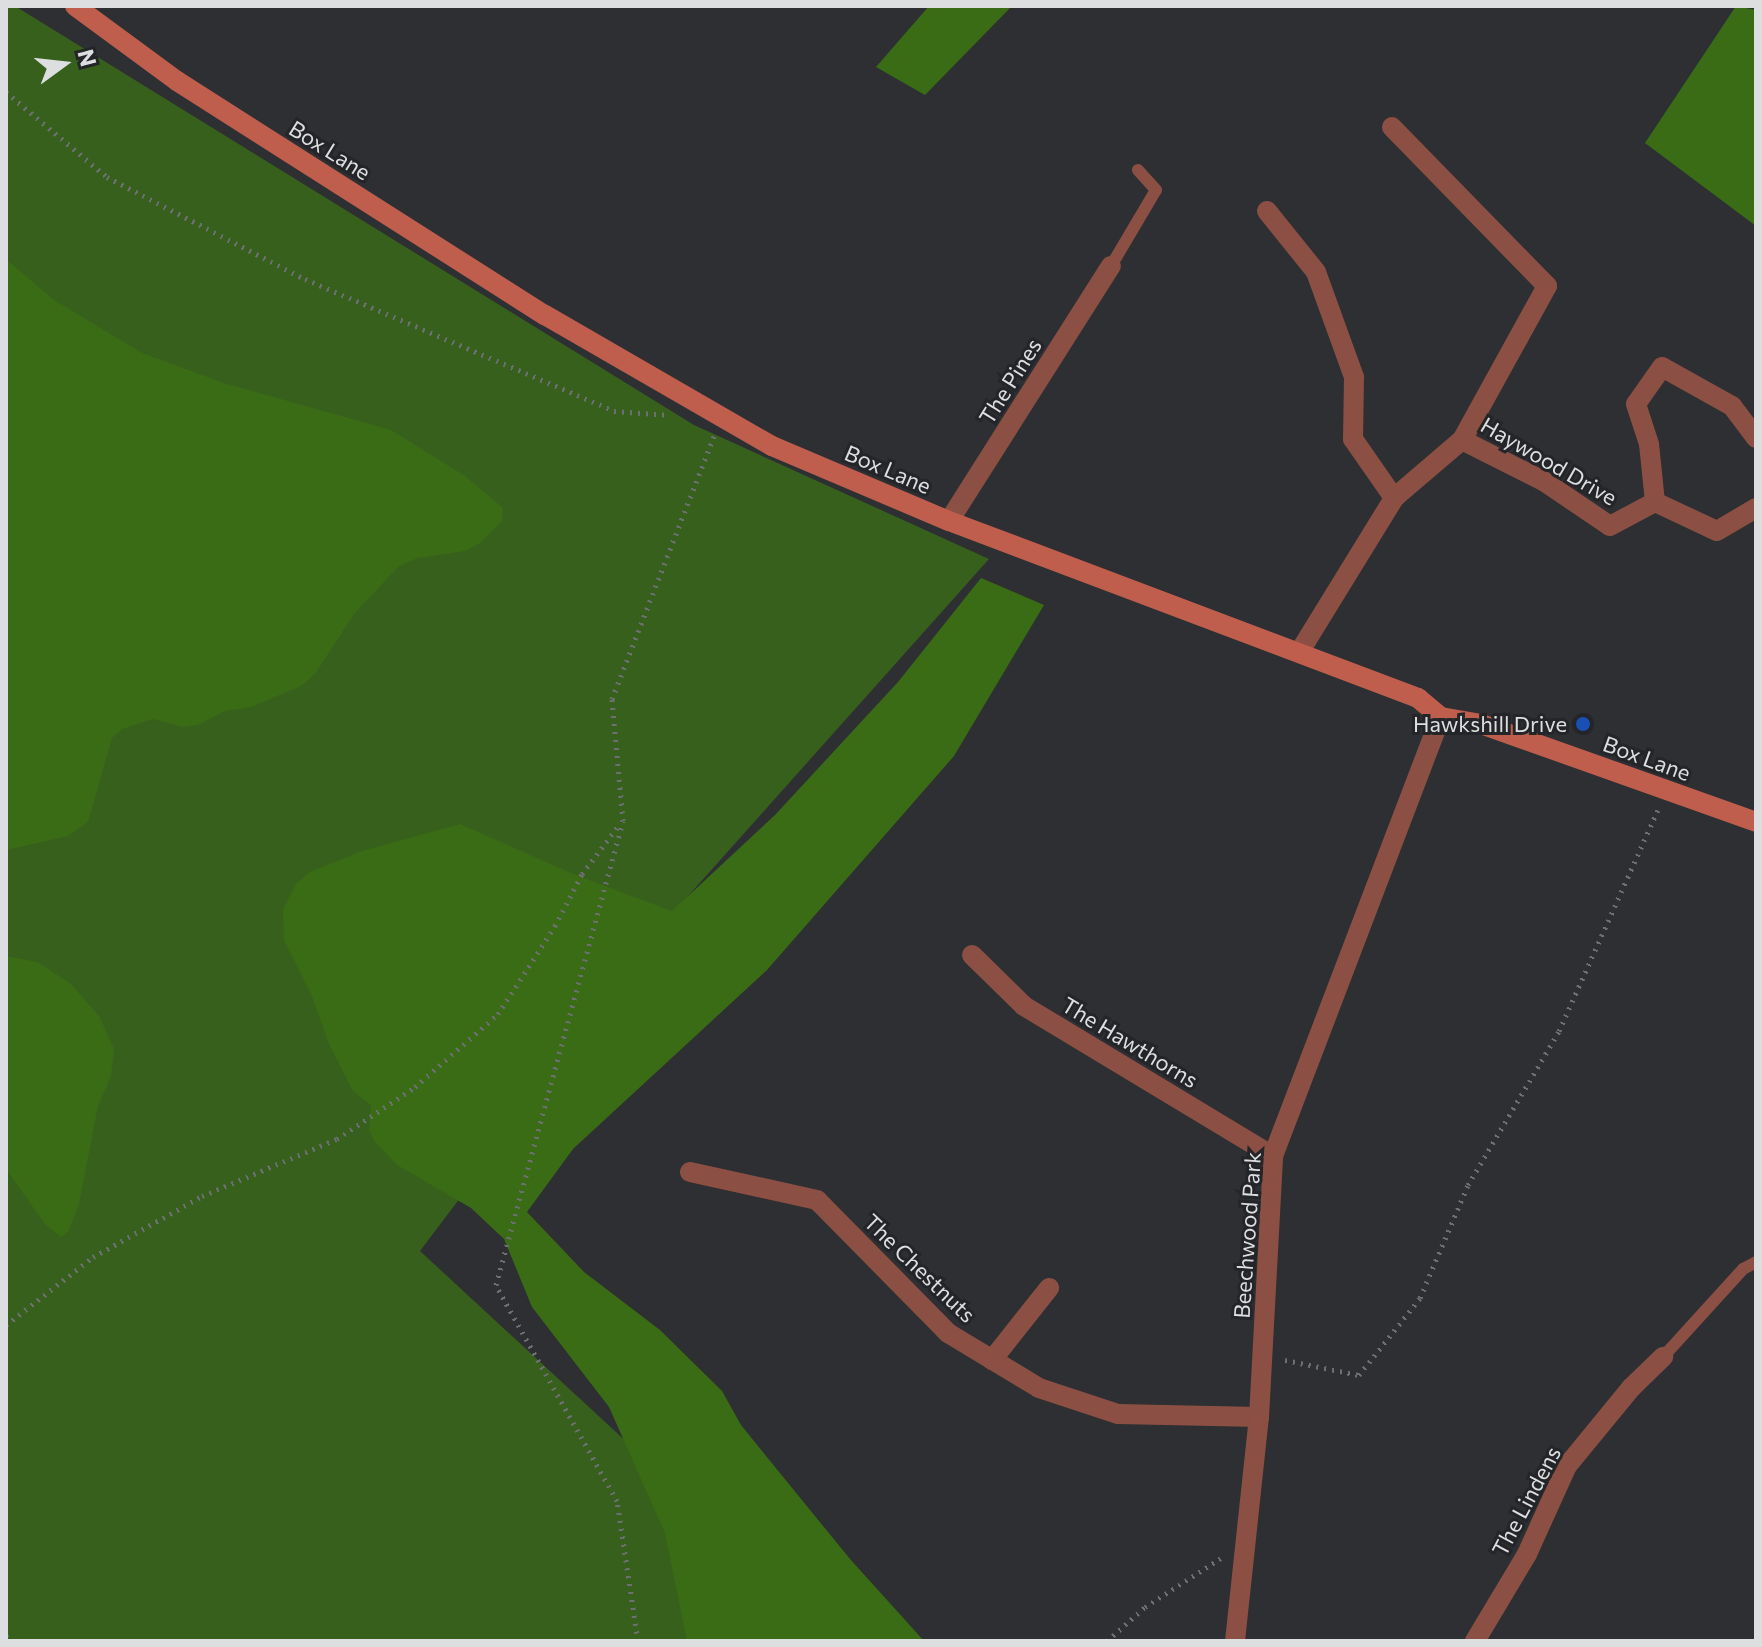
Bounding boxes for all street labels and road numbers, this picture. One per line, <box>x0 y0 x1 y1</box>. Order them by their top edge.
street label: Box Lane <box>284 115 376 185</box>
street label: The Pines <box>973 333 1047 429</box>
street label: Haywood Drive <box>1476 411 1622 511</box>
street label: Box Lane <box>841 439 935 499</box>
street label: Box Lane <box>1600 730 1694 786</box>
street label: The Hawthorns <box>1057 991 1203 1093</box>
street label: Beechwood Park <box>1228 1151 1266 1319</box>
street label: The Chestnuts <box>859 1208 981 1328</box>
street label: The Lindens <box>1486 1442 1566 1560</box>

